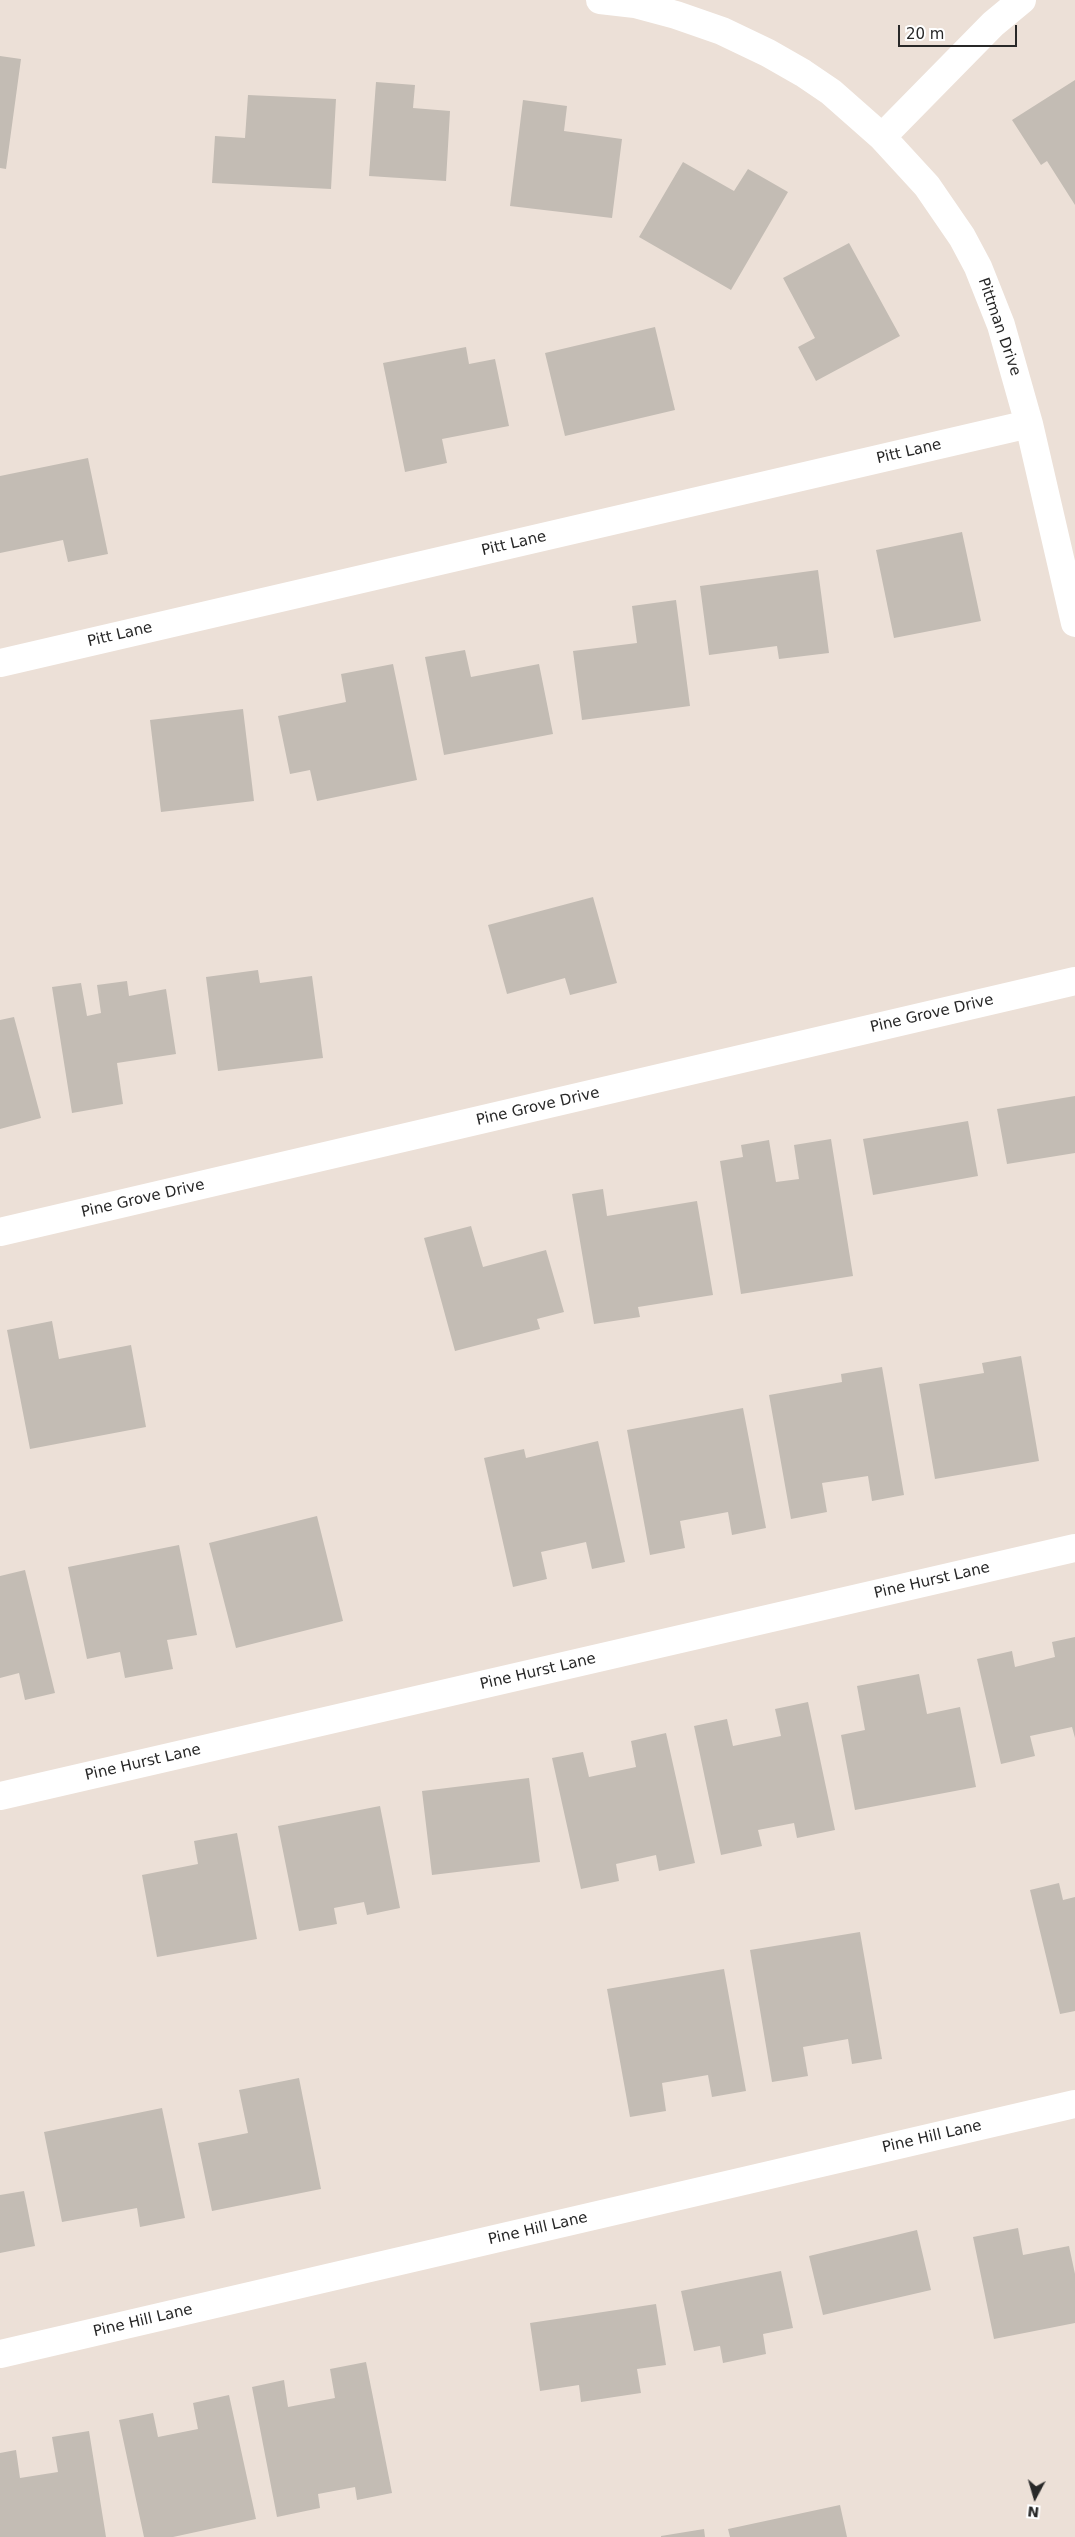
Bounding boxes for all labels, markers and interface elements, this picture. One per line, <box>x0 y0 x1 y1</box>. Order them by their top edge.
scale bar <box>900 15 1019 47</box>
text: 20 m <box>906 25 944 43</box>
street label: Pittman Drive <box>974 276 1024 378</box>
street label: Pitt Lane <box>875 436 943 468</box>
street label: Pitt Lane <box>480 528 548 560</box>
street label: Pitt Lane <box>86 619 154 651</box>
street label: Pine Grove Drive <box>869 991 995 1037</box>
street label: Pine Grove Drive <box>475 1084 601 1130</box>
street label: Pine Grove Drive <box>80 1176 206 1222</box>
street label: Pine Hurst Lane <box>872 1559 992 1603</box>
street label: Pine Hurst Lane <box>478 1650 598 1694</box>
street label: Pine Hurst Lane <box>83 1741 203 1785</box>
street label: Pine Hill Lane <box>881 2117 983 2157</box>
street label: Pine Hill Lane <box>487 2209 589 2249</box>
street label: Pine Hill Lane <box>92 2301 194 2341</box>
north arrow <box>1010 2472 1060 2522</box>
text: N <box>1027 2503 1040 2520</box>

